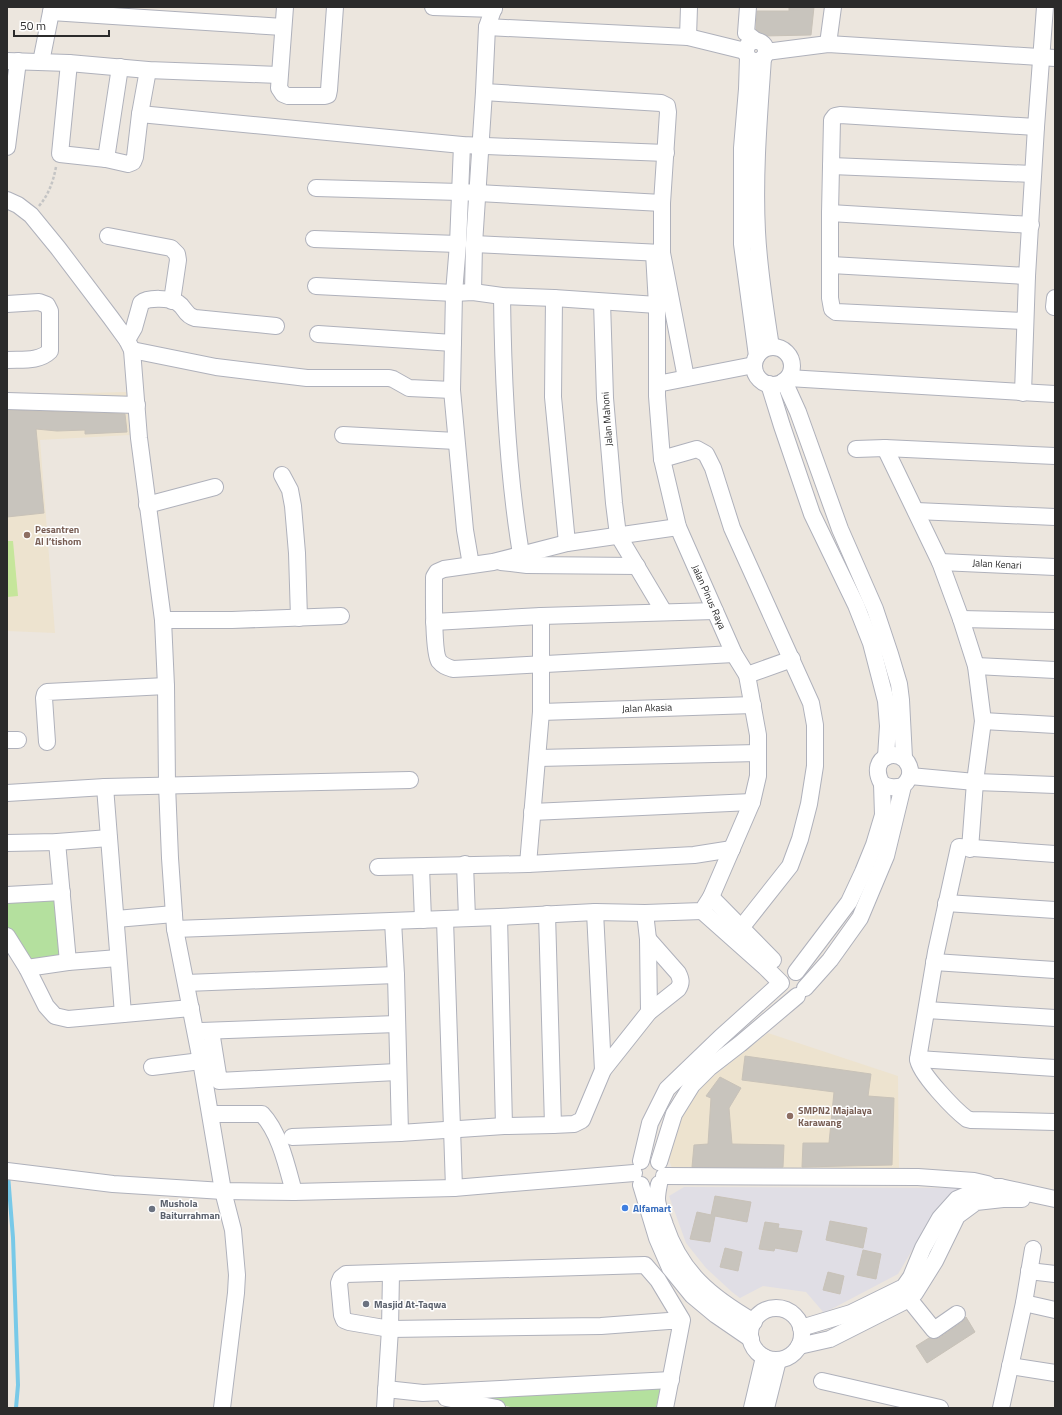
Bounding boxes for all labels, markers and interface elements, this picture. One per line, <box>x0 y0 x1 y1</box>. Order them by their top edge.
scale bar <box>14 12 109 38</box>
text: 50 m <box>20 16 46 35</box>
street label: Jalan Mahoni <box>598 391 616 447</box>
place label: Pesantren Al I’tishom <box>35 522 82 549</box>
marker: Pesantren Al I’tishom <box>22 530 32 540</box>
street label: Jalan Kenari <box>972 555 1022 573</box>
street label: Jalan Pinus Raya <box>688 562 730 632</box>
street label: Jalan Akasia <box>622 700 672 716</box>
place label: SMPN2 Majalaya Karawang <box>798 1103 872 1130</box>
marker: SMPN2 Majalaya Karawang <box>785 1111 795 1121</box>
place label: Mushola Baiturrahman <box>160 1196 220 1223</box>
place label: Alfamart <box>633 1201 672 1216</box>
marker: Alfamart <box>620 1203 630 1213</box>
marker: Mushola Baiturrahman <box>147 1204 157 1214</box>
place label: Masjid At-Taqwa <box>374 1297 446 1312</box>
marker: Masjid At-Taqwa <box>361 1299 371 1309</box>

